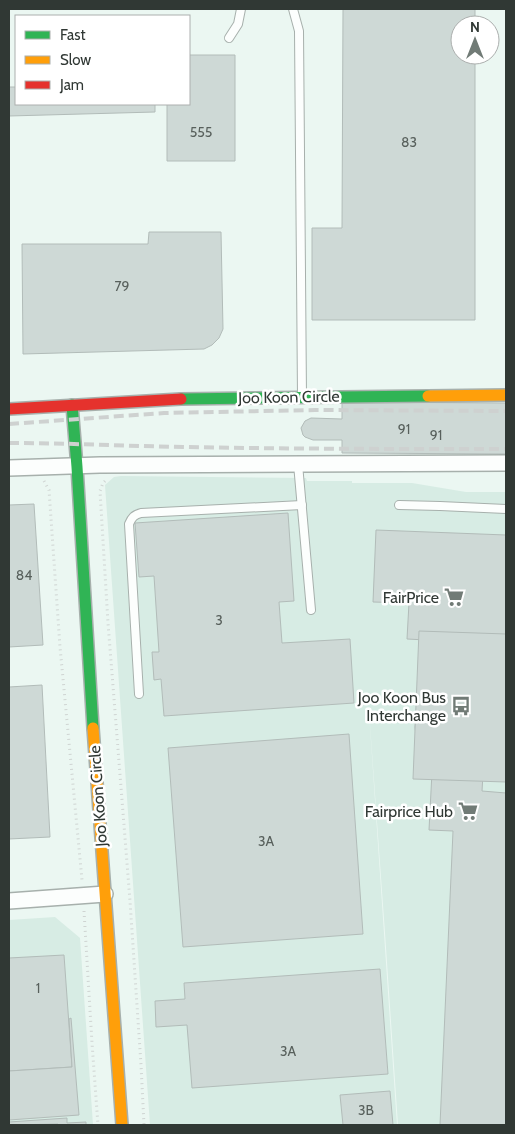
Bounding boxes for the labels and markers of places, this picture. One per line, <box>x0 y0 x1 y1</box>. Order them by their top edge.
supermarket icon: FairPrice <box>443 586 465 608</box>
place label: FairPrice <box>383 588 439 607</box>
place label: Joo Koon Bus Interchange <box>357 688 446 725</box>
bus stop icon: Joo Koon Bus Interchange <box>450 695 472 717</box>
supermarket icon: Fairprice Hub <box>457 800 479 822</box>
place label: Fairprice Hub <box>365 802 453 821</box>

